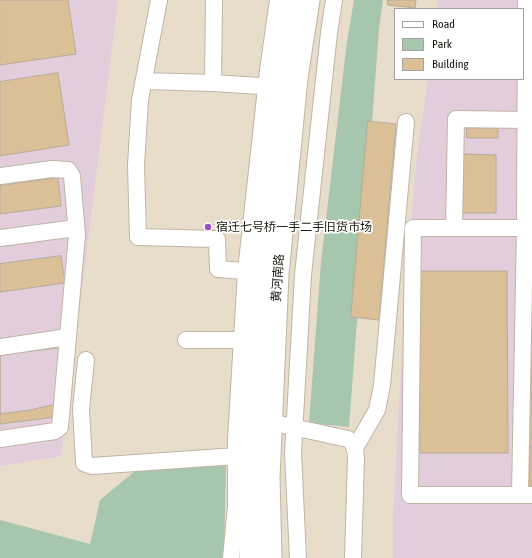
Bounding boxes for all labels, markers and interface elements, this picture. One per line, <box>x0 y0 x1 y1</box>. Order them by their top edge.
legend <box>394 8 524 80</box>
text: Road <box>432 17 455 31</box>
text: Park <box>432 37 452 51</box>
text: Building <box>432 57 469 71</box>
place label: 宿迁七号桥一手二手旧货市场 <box>216 220 372 234</box>
marker: 宿迁七号桥一手二手旧货市场 <box>203 222 213 232</box>
street label: 黄河南路 <box>269 254 287 302</box>

